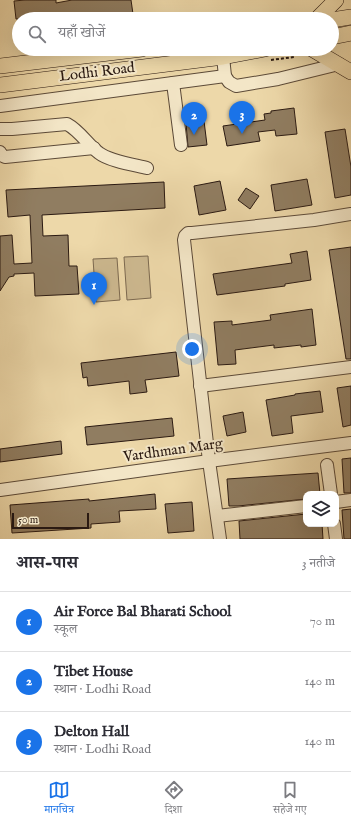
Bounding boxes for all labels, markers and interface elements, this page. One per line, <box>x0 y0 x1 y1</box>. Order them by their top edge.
search box <box>12 12 339 56</box>
icon: search <box>26 23 48 45</box>
text: यहाँ खोजें <box>58 23 105 42</box>
street label: Lodhi Road <box>58 58 137 86</box>
pin: 3 <box>229 101 255 134</box>
pin: 2 <box>181 102 207 135</box>
pin: 1 <box>81 272 107 305</box>
your location <box>182 339 202 359</box>
street label: Vardhman Marg <box>121 433 225 467</box>
map controls <box>303 491 339 527</box>
button: layers <box>303 491 339 527</box>
scale bar <box>12 511 89 530</box>
text: 50 m <box>18 513 38 527</box>
text: आस-पास <box>16 553 78 574</box>
text: 3 नतीजे <box>302 555 335 572</box>
text: Air Force Bal Bharati School <box>54 602 231 621</box>
text: 1 <box>27 613 31 630</box>
text: 70 m <box>310 613 335 630</box>
text: स्कूल <box>54 621 77 638</box>
text: Tibet House <box>54 662 133 681</box>
text: 2 <box>26 673 32 690</box>
text: 140 m <box>305 673 335 690</box>
text: स्थान · Lodhi Road <box>54 681 151 698</box>
text: Delton Hall <box>54 722 129 741</box>
text: 3 <box>27 733 31 750</box>
text: 140 m <box>305 733 335 750</box>
text: स्थान · Lodhi Road <box>54 741 151 758</box>
tab: मानचित्र <box>44 779 74 820</box>
tab: दिशा <box>163 779 185 820</box>
tab: सहेजे गए <box>273 779 307 820</box>

